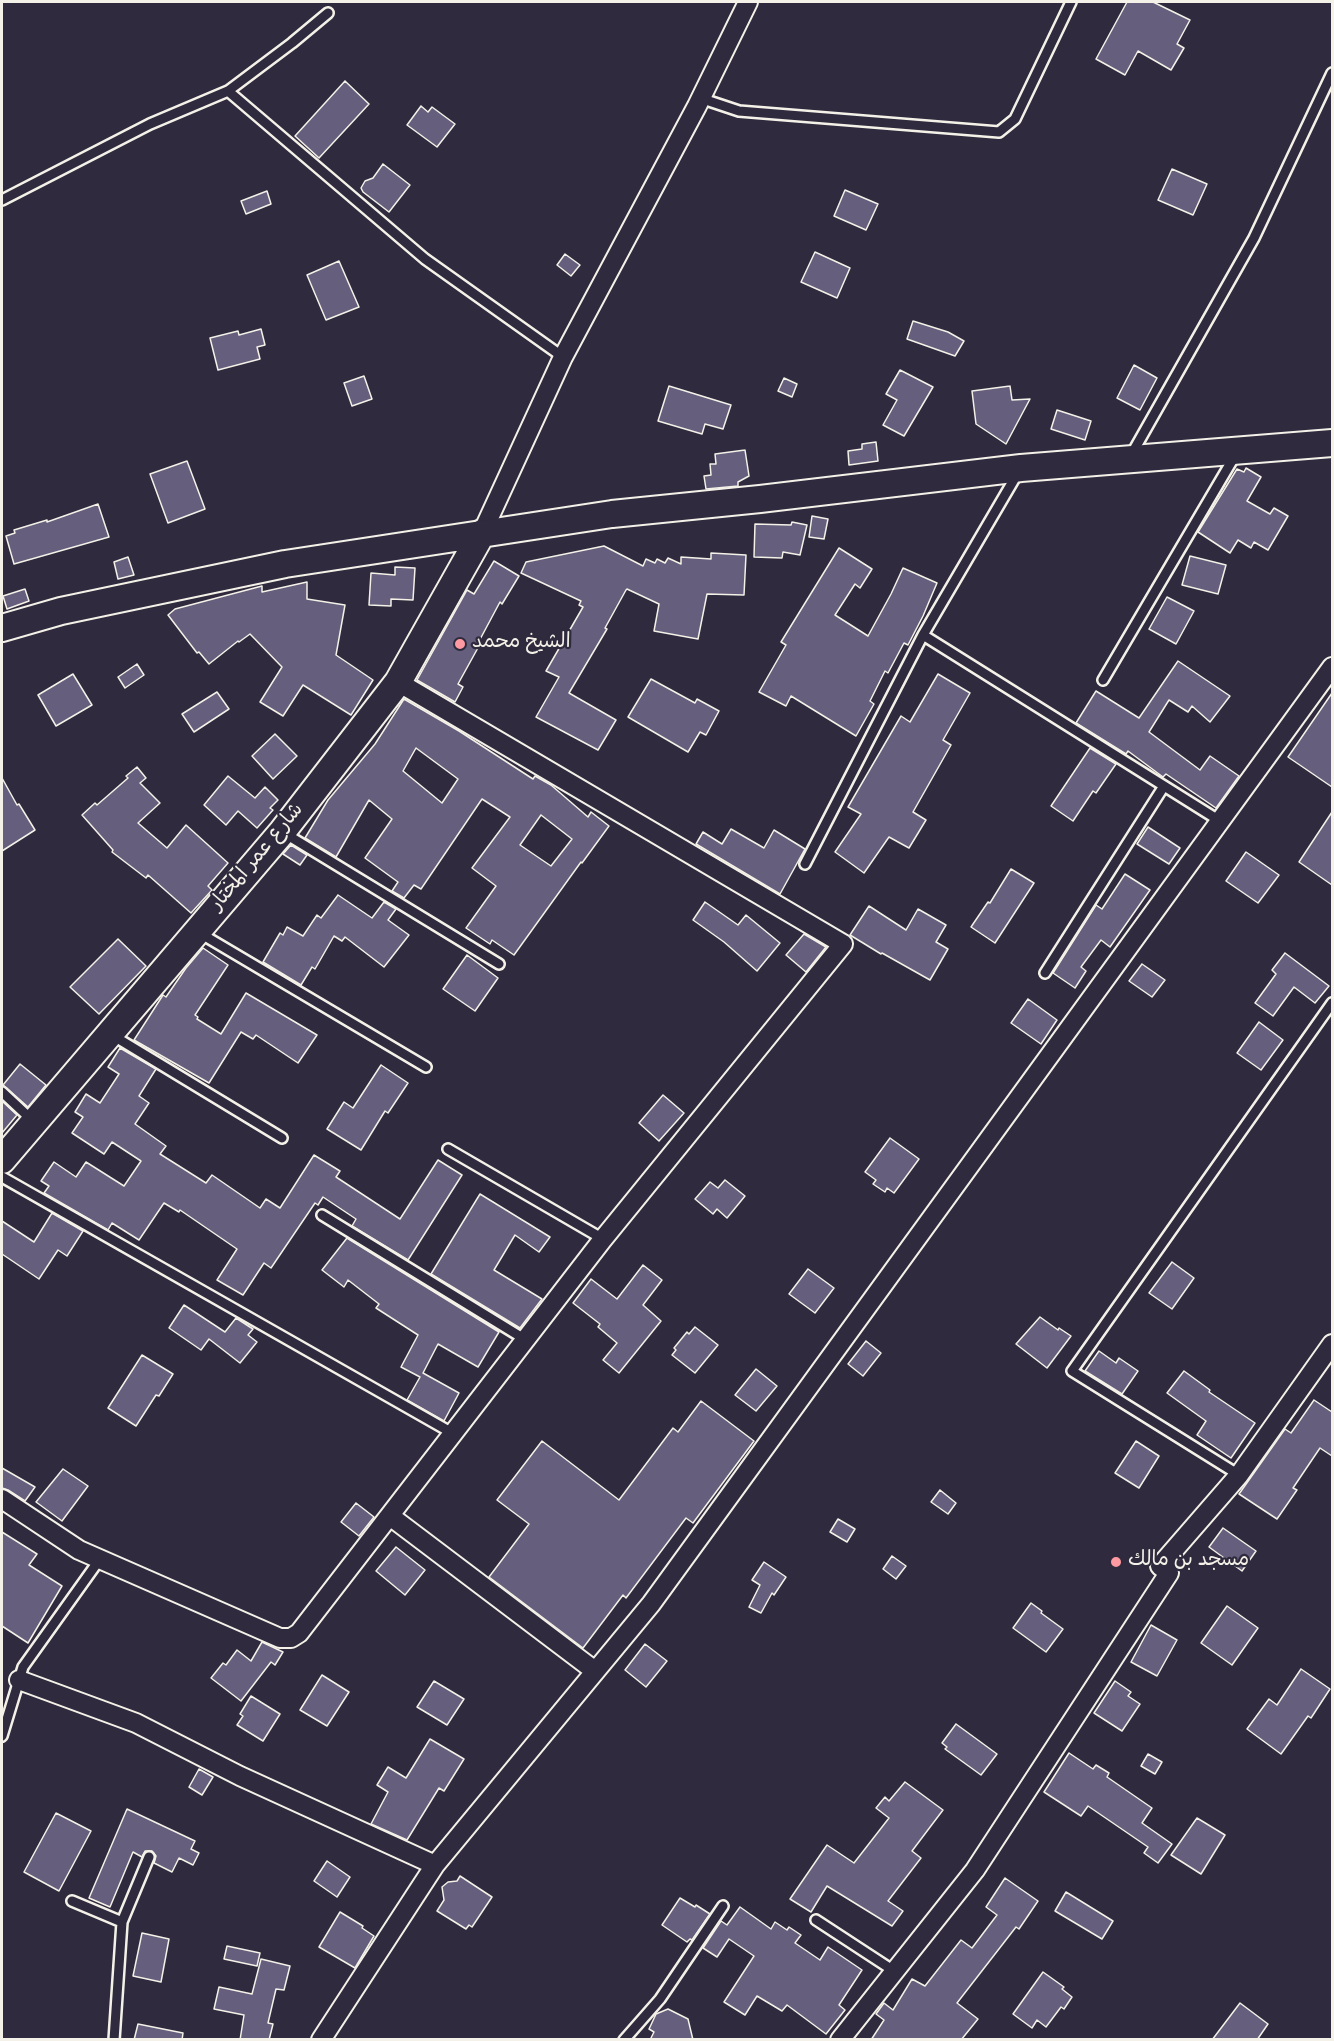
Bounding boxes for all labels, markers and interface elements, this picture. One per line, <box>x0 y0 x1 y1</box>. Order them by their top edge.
place label: الشيخ محمد <box>472 632 571 656</box>
marker: الشيخ محمد <box>453 637 467 651</box>
street label: شارع عمر المختار <box>206 799 310 917</box>
place label: مسجد بن مالك <box>1128 1550 1249 1574</box>
marker: مسجد بن مالك <box>1109 1555 1123 1569</box>

